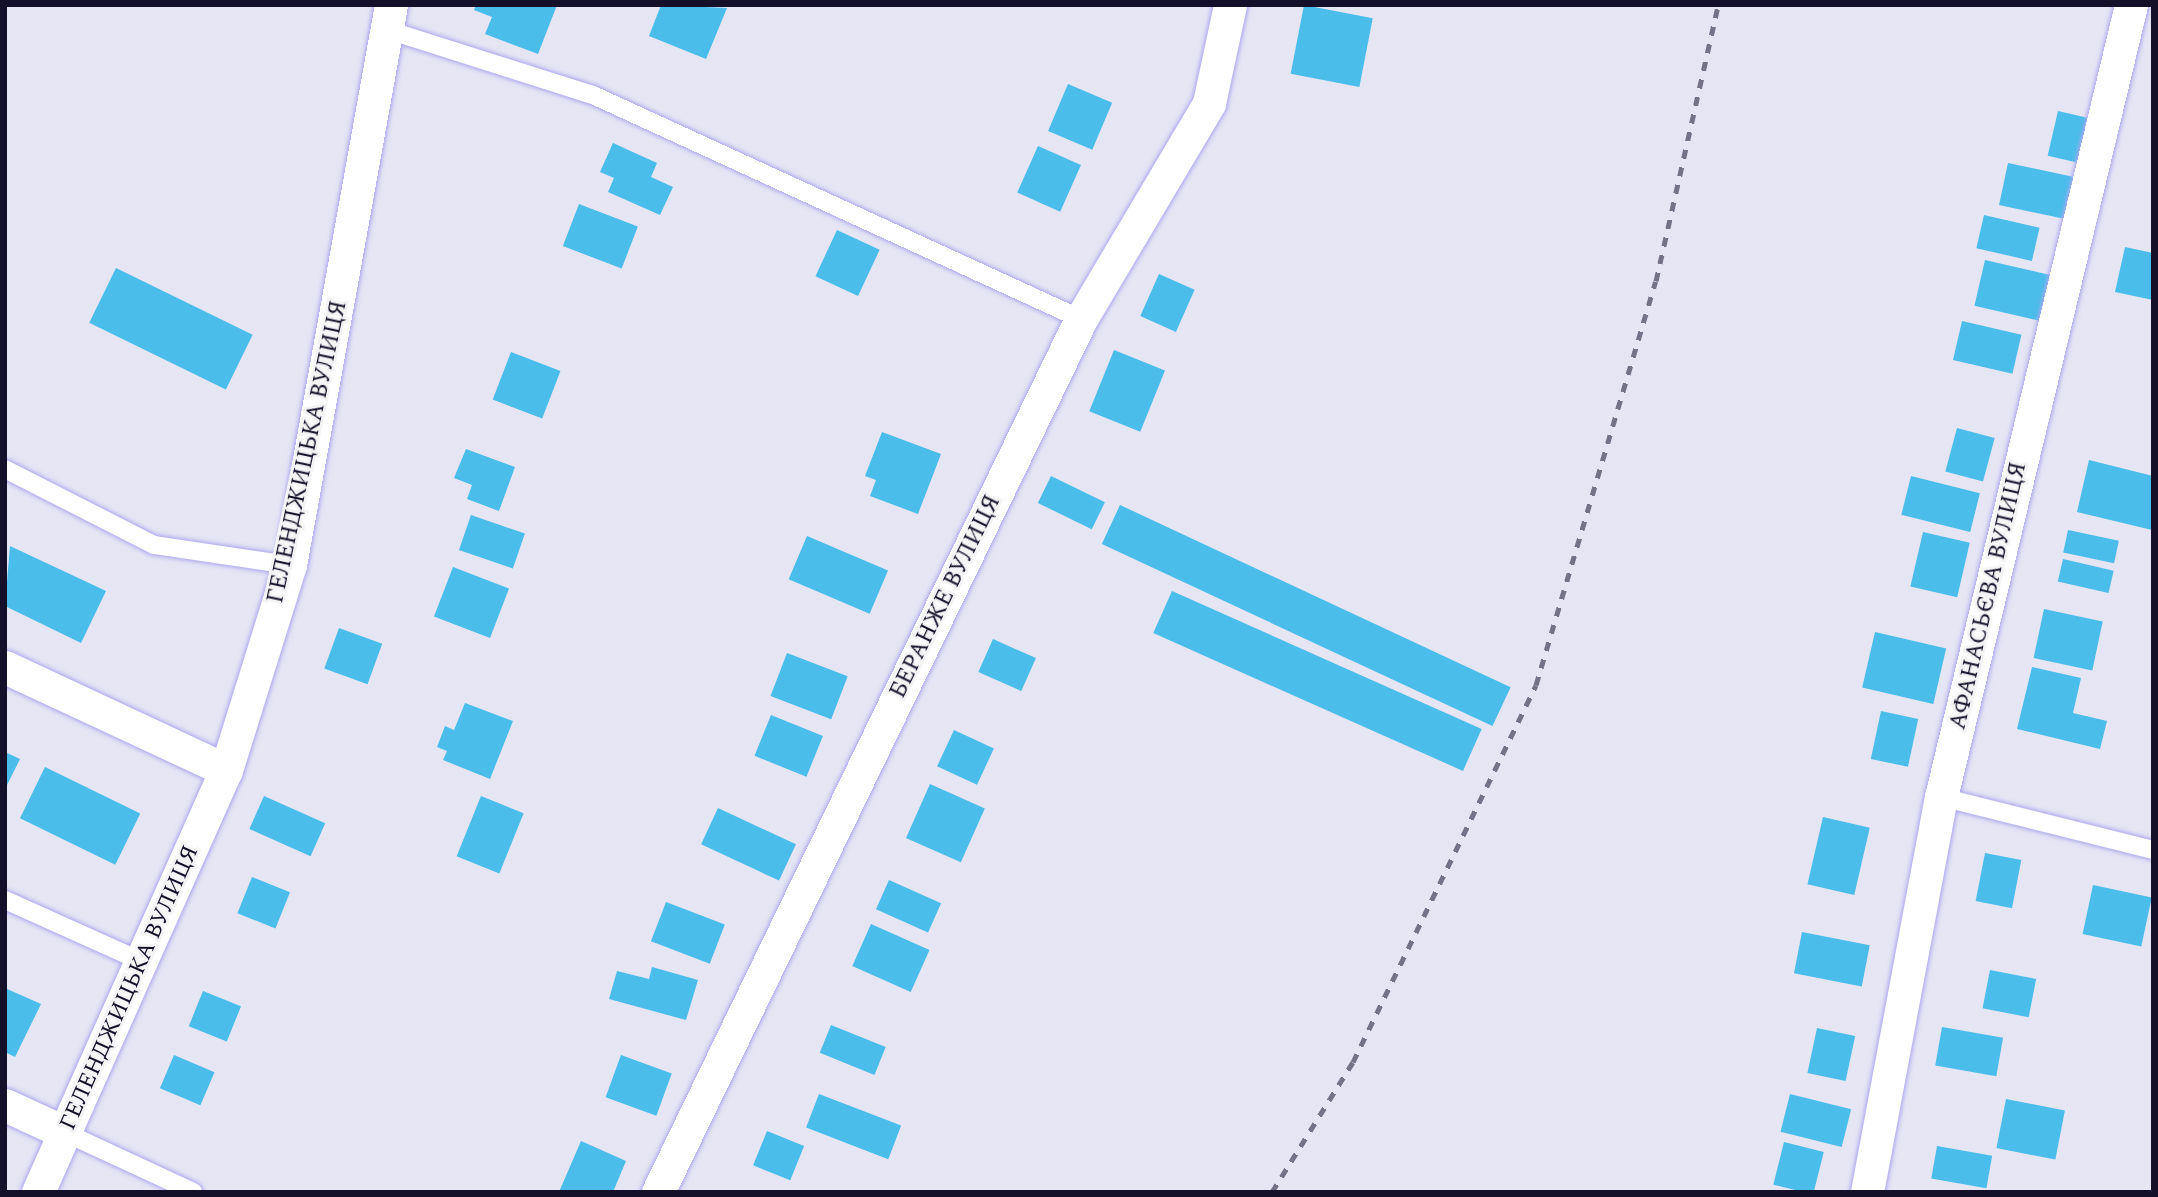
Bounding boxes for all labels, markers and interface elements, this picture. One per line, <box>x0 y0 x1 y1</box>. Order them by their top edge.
street label: ГЕЛЕНДЖИЦЬКА ВУЛИЦЯ <box>262 298 354 606</box>
street label: АФАНАСЬЄВА ВУЛИЦЯ <box>1945 460 2033 732</box>
street label: БЕРАНЖЕ ВУЛИЦЯ <box>885 491 1007 703</box>
street label: ГЕЛЕНДЖИЦЬКА ВУЛИЦЯ <box>55 841 205 1135</box>

